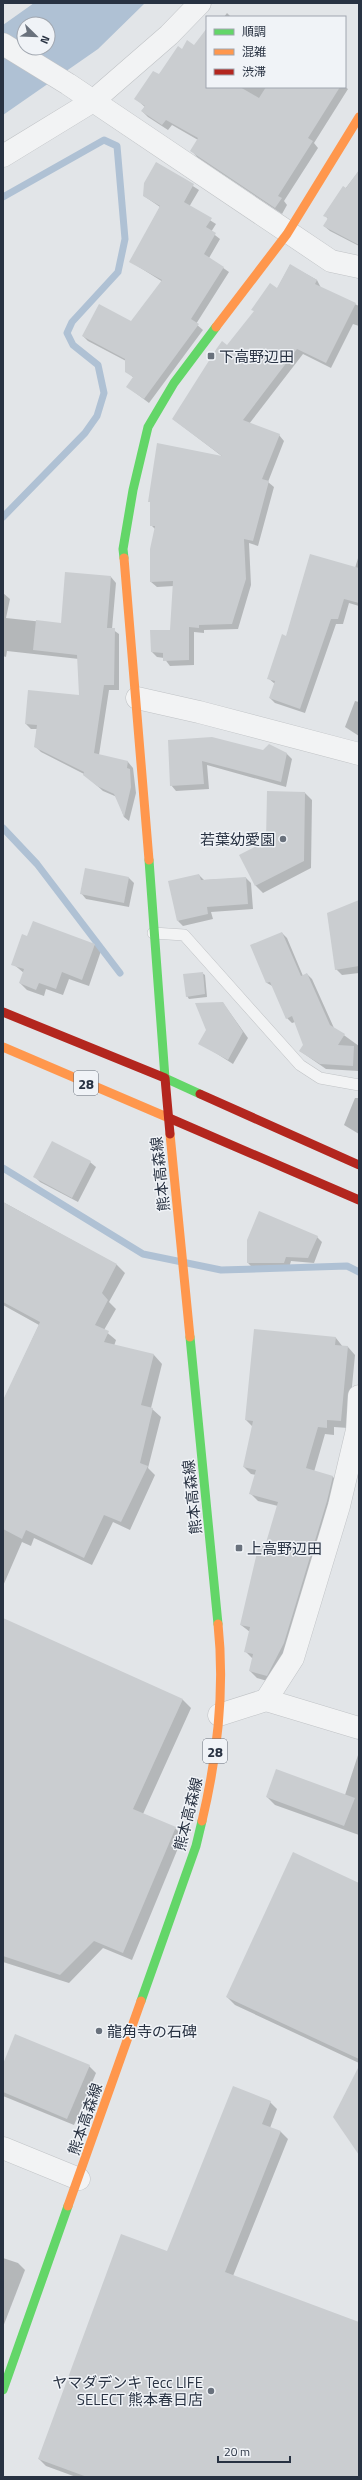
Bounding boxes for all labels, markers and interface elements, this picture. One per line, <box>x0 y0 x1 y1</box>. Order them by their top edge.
north arrow <box>16 16 56 56</box>
legend <box>206 16 346 88</box>
text: 順調 <box>242 22 266 41</box>
text: N <box>36 33 54 47</box>
text: 混雑 <box>242 42 266 61</box>
text: 渋滞 <box>242 62 266 81</box>
place label: 下高野辺田 <box>219 345 294 368</box>
marker: 下高野辺田 <box>206 351 216 361</box>
place label: 若葉幼愛園 <box>200 828 275 851</box>
marker: 若葉幼愛園 <box>278 834 288 844</box>
road number: 28 <box>74 1071 98 1095</box>
street label: 熊本高森線 <box>145 1135 175 1213</box>
street label: 熊本高森線 <box>177 1458 207 1536</box>
place label: 上高野辺田 <box>247 1537 322 1560</box>
marker: 上高野辺田 <box>234 1543 244 1553</box>
road number: 28 <box>203 1739 227 1763</box>
street label: 熊本高森線 <box>168 1775 208 1853</box>
place label: 龍角寺の石碑 <box>107 2020 197 2043</box>
marker: 龍角寺の石碑 <box>94 2026 104 2036</box>
street label: 熊本高森線 <box>62 2080 108 2158</box>
place label: ヤマダデンキ Tecc LIFE SELECT 熊本春日店 <box>52 2371 203 2411</box>
marker: ヤマダデンキ Tecc LIFE SELECT 熊本春日店 <box>206 2386 216 2396</box>
scale bar <box>218 2438 290 2464</box>
text: 20 m <box>224 2442 250 2461</box>

